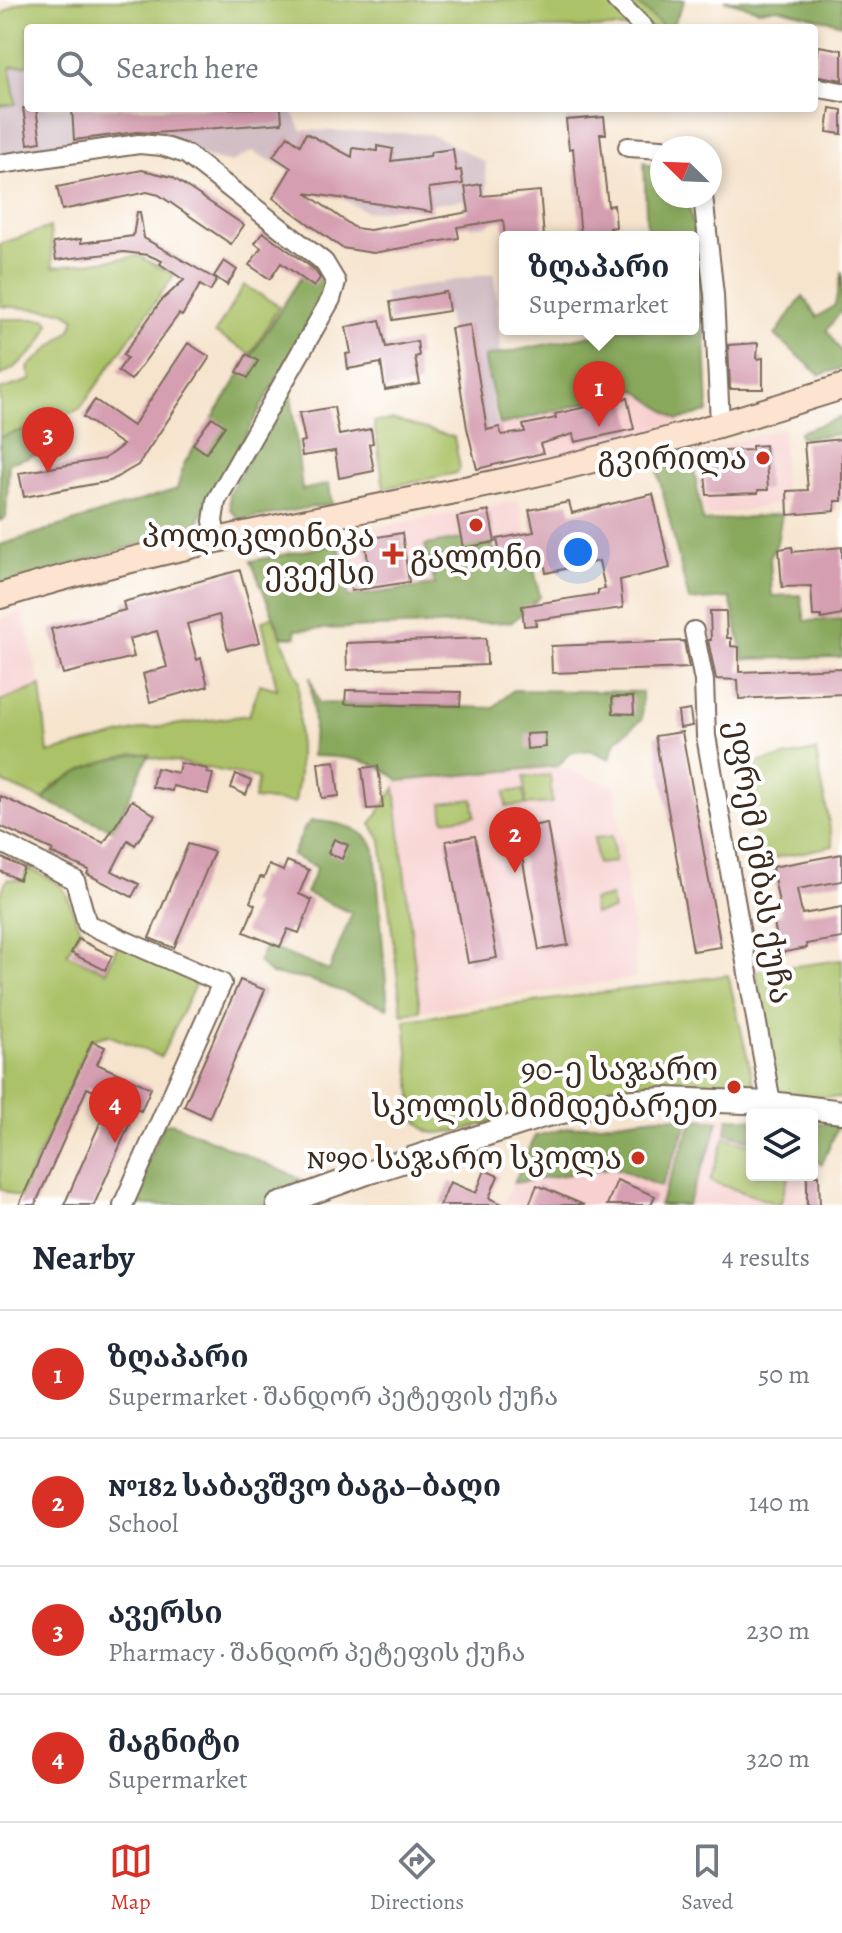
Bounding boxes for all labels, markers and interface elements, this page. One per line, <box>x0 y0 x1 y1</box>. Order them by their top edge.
search box <box>24 24 818 112</box>
icon: search <box>52 46 96 90</box>
text: Search here <box>116 48 259 88</box>
north arrow <box>650 136 722 208</box>
popup <box>499 231 699 335</box>
text: ზღაპარი <box>529 247 669 287</box>
text: Supermarket <box>529 287 668 322</box>
pin: 1 <box>573 361 625 427</box>
pin: 3 <box>22 407 74 473</box>
place label: გვირილა <box>597 436 747 480</box>
marker: გვირილა <box>754 449 772 467</box>
place label: პოლიკლინიკა ევექსი <box>142 514 375 595</box>
marker: გალონი <box>467 516 485 534</box>
your location <box>558 532 598 572</box>
place label: გალონი <box>410 535 542 579</box>
marker: პოლიკლინიკა ევექსი <box>382 543 404 565</box>
street label: ეფრემ ეშბას ქუჩა <box>716 717 804 1007</box>
pin: 2 <box>489 807 541 873</box>
place label: 90-ე საჯარო სკოლის მიმდებარეთ <box>371 1047 718 1128</box>
pin: 4 <box>89 1077 141 1143</box>
marker: 90-ე საჯარო სკოლის მიმდებარეთ <box>725 1078 743 1096</box>
map controls <box>746 1109 818 1181</box>
button: layers <box>746 1109 818 1181</box>
place label: №90 საჯარო სკოლა <box>306 1136 622 1180</box>
marker: №90 საჯარო სკოლა <box>629 1149 647 1167</box>
text: Nearby <box>32 1234 135 1281</box>
text: 4 results <box>722 1240 810 1275</box>
text: ზღაპარი <box>108 1337 248 1377</box>
text: 1 <box>53 1357 63 1392</box>
text: 50 m <box>758 1357 810 1392</box>
text: Supermarket · შანდორ პეტეფის ქუჩა <box>108 1379 558 1414</box>
text: №182 საბავშვო ბაგა–ბაღი <box>108 1466 501 1506</box>
text: 2 <box>52 1485 64 1520</box>
text: 140 m <box>749 1485 810 1520</box>
text: School <box>108 1506 178 1541</box>
text: ავერსი <box>108 1593 222 1633</box>
text: 3 <box>52 1613 64 1648</box>
text: 230 m <box>746 1613 810 1648</box>
text: Pharmacy · შანდორ პეტეფის ქუჩა <box>108 1635 525 1670</box>
text: მაგნიტი <box>108 1722 240 1762</box>
text: 4 <box>52 1741 64 1776</box>
text: 320 m <box>746 1741 810 1776</box>
text: Supermarket <box>108 1762 248 1797</box>
tab: Map <box>109 1839 153 1917</box>
tab: Directions <box>370 1839 464 1917</box>
tab: Saved <box>681 1839 733 1917</box>

